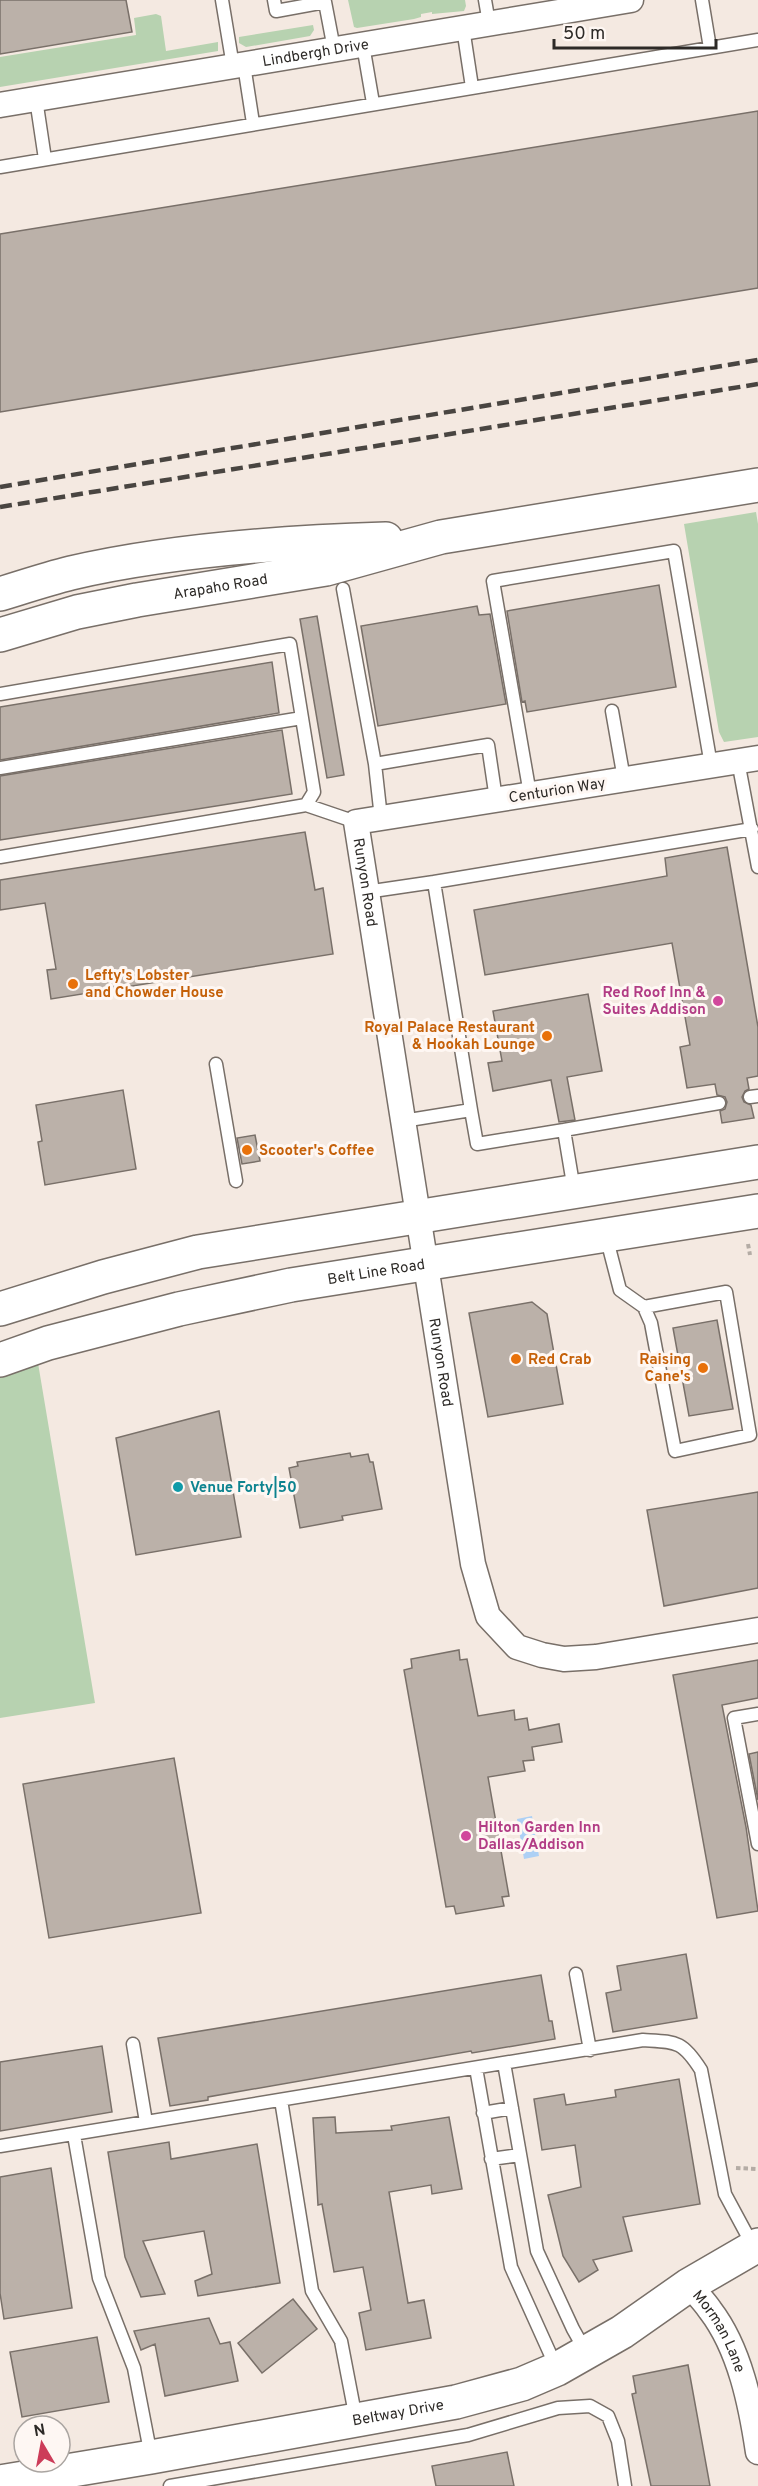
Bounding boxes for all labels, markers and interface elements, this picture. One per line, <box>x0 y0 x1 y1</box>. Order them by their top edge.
scale bar <box>554 12 716 50</box>
text: 50 m <box>563 23 605 46</box>
street label: Lindbergh Drive <box>261 36 371 72</box>
street label: Arapaho Road <box>172 571 269 605</box>
street label: Centurion Way <box>508 774 607 809</box>
street label: Runyon Road <box>348 837 380 928</box>
place label: Lefty's Lobster and Chowder House <box>85 967 224 1003</box>
marker: Lefty's Lobster and Chowder House <box>66 977 80 991</box>
place label: Red Roof Inn & Suites Addison <box>602 984 706 1020</box>
marker: Red Roof Inn & Suites Addison <box>711 994 725 1008</box>
place label: Royal Palace Restaurant & Hookah Lounge <box>364 1019 535 1055</box>
marker: Royal Palace Restaurant & Hookah Lounge <box>540 1029 554 1043</box>
place label: Scooter's Coffee <box>259 1142 374 1161</box>
marker: Scooter's Coffee <box>240 1143 254 1157</box>
street label: Belt Line Road <box>326 1256 426 1290</box>
street label: Runyon Road <box>423 1317 456 1408</box>
place label: Red Crab <box>528 1351 592 1370</box>
place label: Raising Cane's <box>639 1351 691 1387</box>
marker: Red Crab <box>509 1352 523 1366</box>
marker: Raising Cane's <box>696 1361 710 1375</box>
place label: Venue Forty|50 <box>190 1476 297 1498</box>
marker: Venue Forty|50 <box>171 1480 185 1494</box>
place label: Hilton Garden Inn Dallas/Addison <box>478 1819 601 1855</box>
marker: Hilton Garden Inn Dallas/Addison <box>459 1829 473 1843</box>
street label: Morman Lane <box>687 2287 748 2375</box>
street label: Beltway Drive <box>351 2396 446 2432</box>
north arrow <box>12 2414 72 2474</box>
text: N <box>32 2420 47 2442</box>

